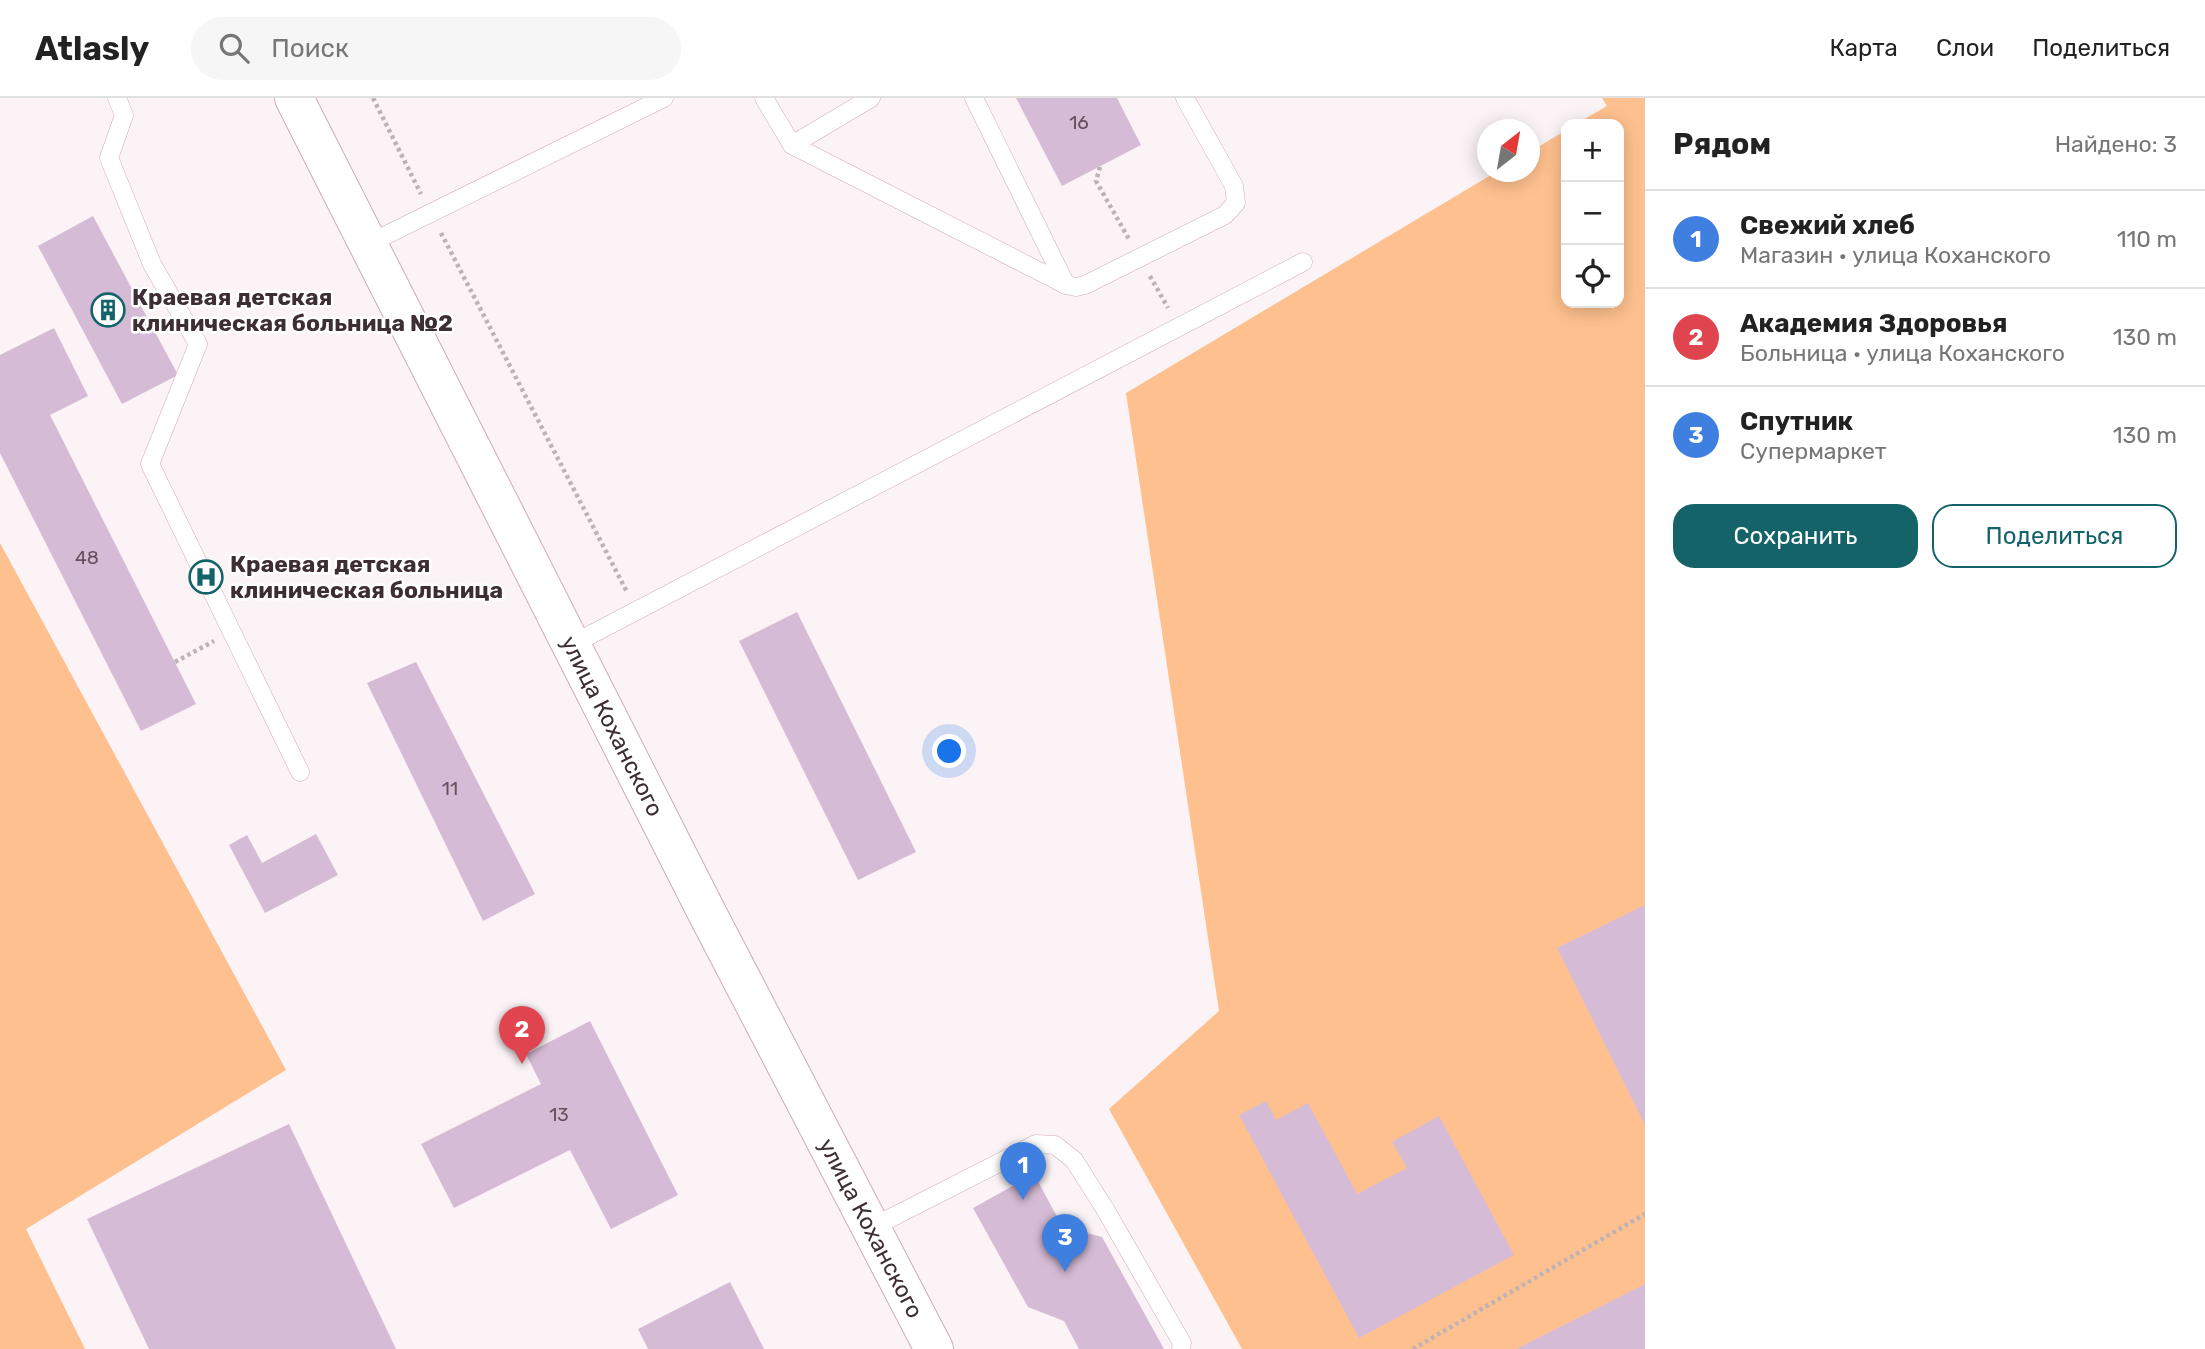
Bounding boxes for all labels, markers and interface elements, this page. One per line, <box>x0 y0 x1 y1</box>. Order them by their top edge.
search box <box>191 17 681 80</box>
text: Atlasly <box>35 29 149 68</box>
icon: search <box>215 29 253 67</box>
text: Поиск <box>271 33 349 64</box>
text: Карта <box>1829 34 1898 62</box>
text: Слои <box>1936 34 1994 62</box>
text: Поделиться <box>2032 34 2170 62</box>
house number: 16 <box>1069 111 1089 134</box>
north arrow <box>1477 119 1540 182</box>
map controls <box>1561 119 1624 308</box>
button: + <box>1561 119 1624 182</box>
text: Рядом <box>1673 126 1771 162</box>
text: Найдено: 3 <box>2055 130 2177 158</box>
button: − <box>1561 182 1624 245</box>
text: Свежий хлеб <box>1740 210 1915 241</box>
text: 1 <box>1690 225 1702 253</box>
text: 110 m <box>2117 225 2177 253</box>
text: Магазин · улица Коханского <box>1740 241 2051 269</box>
button: locate <box>1561 245 1624 308</box>
place label: Краевая детская клиническая больница №2 <box>132 283 453 337</box>
building icon: Краевая детская клиническая больница №2 <box>89 291 127 329</box>
text: Академия Здоровья <box>1740 308 2008 339</box>
text: 2 <box>1689 323 1703 351</box>
text: 130 m <box>2113 323 2177 351</box>
text: Больница · улица Коханского <box>1740 339 2065 367</box>
text: Спутник <box>1740 406 1853 437</box>
text: 3 <box>1688 421 1704 449</box>
text: 130 m <box>2113 421 2177 449</box>
text: Супермаркет <box>1740 437 1887 465</box>
button: Сохранить <box>1673 504 1918 568</box>
button: Поделиться <box>1932 504 2177 568</box>
house number: 48 <box>75 546 99 569</box>
place label: Краевая детская клиническая больница <box>230 550 503 604</box>
hospital icon: Краевая детская клиническая больница <box>187 558 225 596</box>
street label: улица Коханского <box>555 631 670 821</box>
your location <box>932 734 966 768</box>
house number: 11 <box>442 777 458 800</box>
pin: 2 <box>499 1006 545 1064</box>
house number: 13 <box>549 1103 569 1126</box>
street label: улица Коханского <box>813 1134 929 1323</box>
pin: 1 <box>1000 1142 1046 1200</box>
pin: 3 <box>1042 1214 1088 1272</box>

